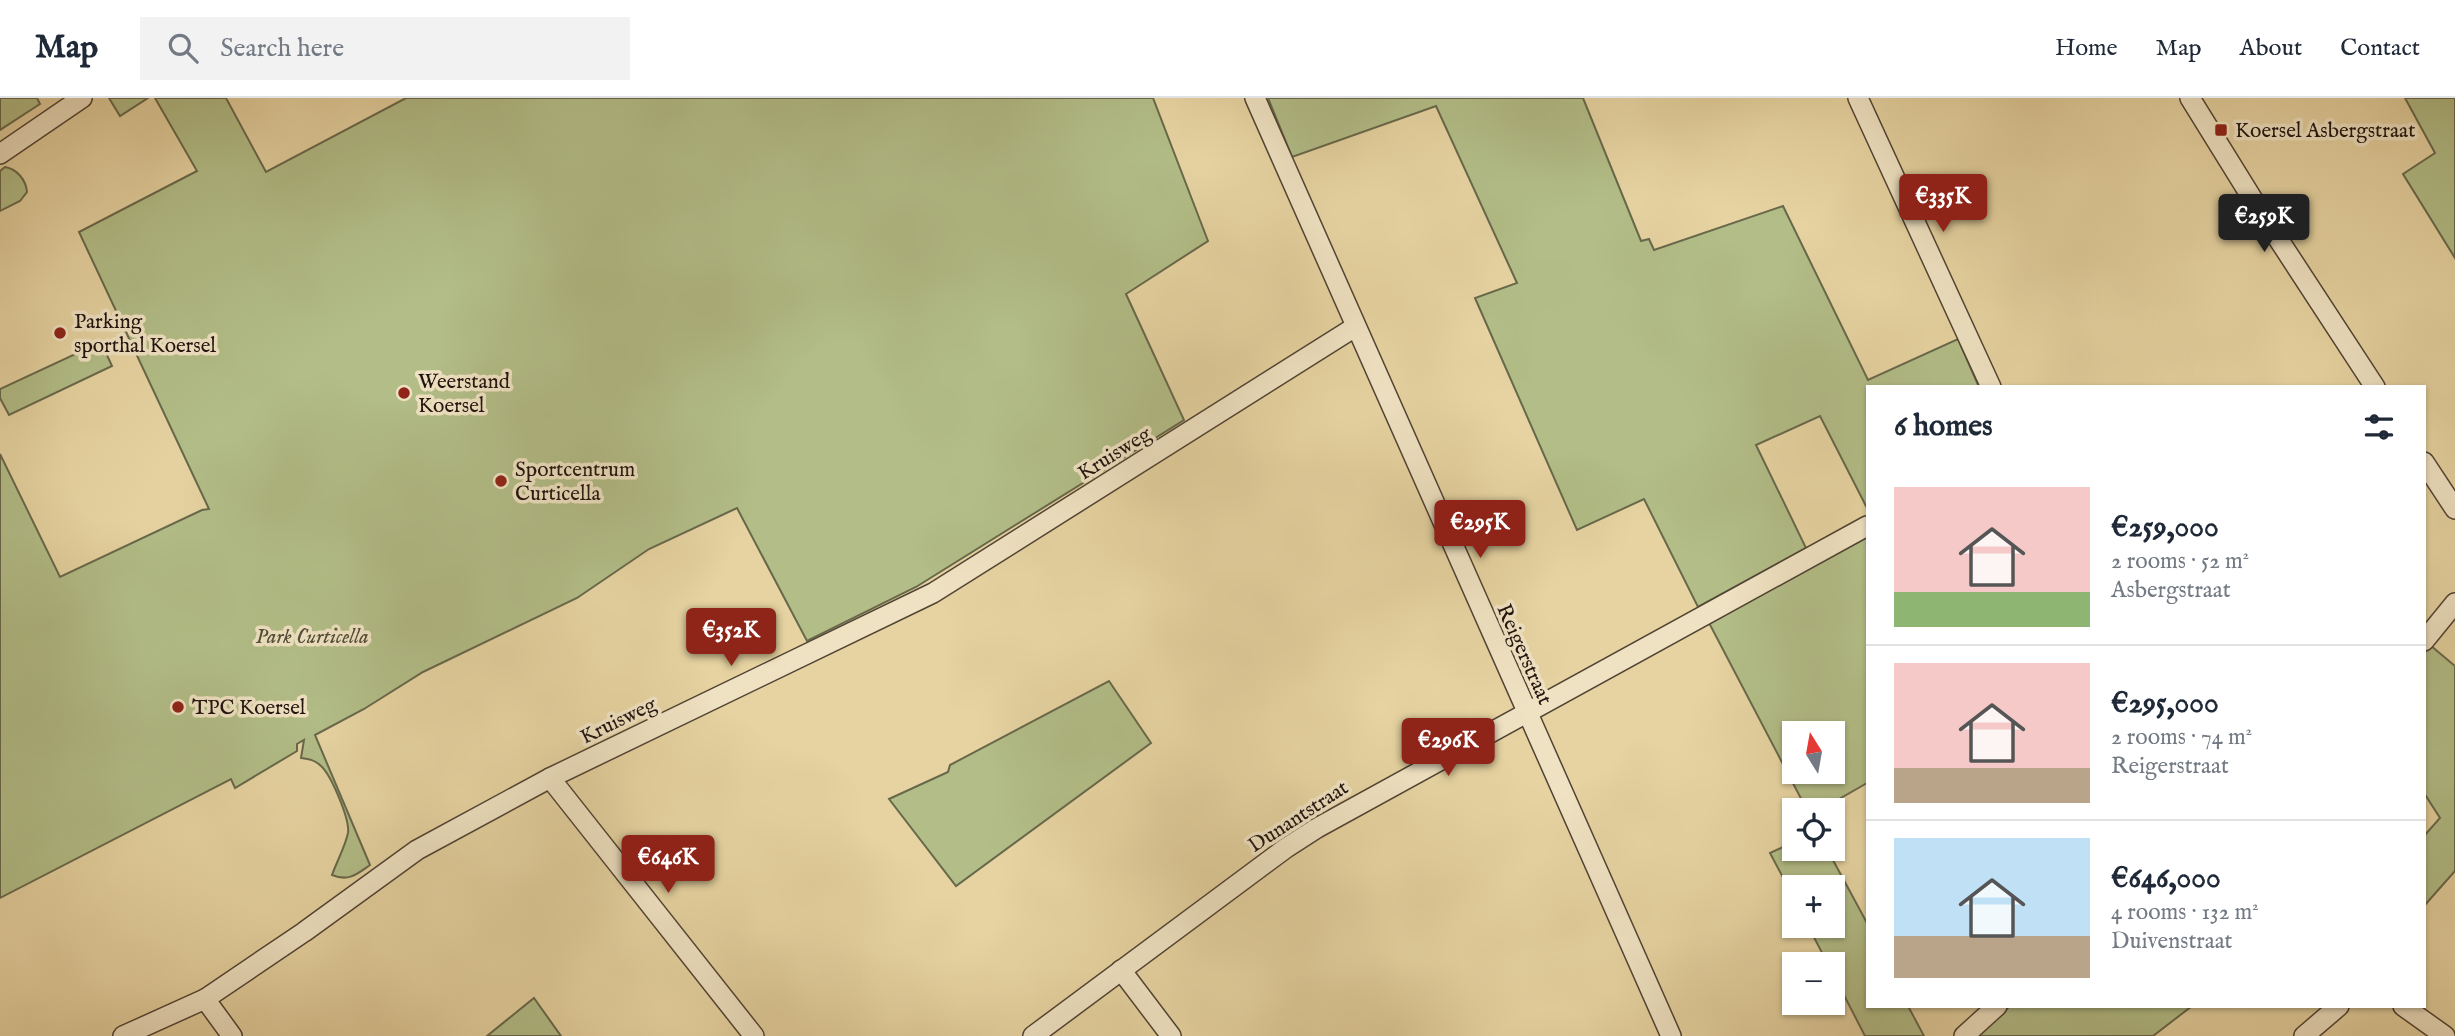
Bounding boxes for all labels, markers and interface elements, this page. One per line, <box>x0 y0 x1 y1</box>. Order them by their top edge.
search box <box>140 17 630 80</box>
text: Map <box>35 27 98 69</box>
icon: search <box>164 29 202 67</box>
text: Search here <box>220 32 344 65</box>
text: Home <box>2055 33 2118 64</box>
text: Map <box>2156 33 2202 64</box>
text: About <box>2240 33 2302 64</box>
text: Contact <box>2340 33 2420 64</box>
place label: Koersel Asbergstraat <box>2235 118 2415 145</box>
marker: Koersel Asbergstraat <box>2213 122 2229 138</box>
pin: €335K <box>1894 174 1992 234</box>
text: €335K <box>1915 182 1971 211</box>
pin: €259K <box>2215 194 2313 254</box>
text: €259K <box>2234 202 2294 231</box>
place label: Parking sporthal Koersel <box>74 309 216 360</box>
marker: Parking sporthal Koersel <box>52 325 68 341</box>
place label: Weerstand Koersel <box>418 369 511 420</box>
marker: Weerstand Koersel <box>396 385 412 401</box>
text: 6 homes <box>1894 408 1993 446</box>
icon: filters <box>2360 408 2398 446</box>
street label: Kruisweg <box>1073 421 1157 487</box>
place label: Sportcentrum Curticella <box>515 457 635 508</box>
marker: Sportcentrum Curticella <box>493 473 509 489</box>
pin: €295K <box>1431 500 1529 560</box>
text: €295K <box>1450 508 1510 537</box>
text: €259,000 <box>2111 509 2219 547</box>
icon: home <box>1950 515 2034 599</box>
text: 2 rooms · 52 m² <box>2111 547 2249 576</box>
text: Asbergstraat <box>2111 576 2231 605</box>
street label: Reigerstraat <box>1489 600 1558 709</box>
pin: €352K <box>682 608 780 668</box>
text: €352K <box>702 616 760 645</box>
park label: Park Curticella <box>256 624 369 651</box>
text: €295,000 <box>2111 685 2219 723</box>
street label: Kruisweg <box>576 691 662 751</box>
icon: home <box>1950 691 2034 775</box>
place label: TPC Koersel <box>192 695 306 722</box>
marker: TPC Koersel <box>170 699 186 715</box>
pin: €296K <box>1399 718 1497 778</box>
north arrow <box>1782 721 1844 784</box>
map controls <box>1782 721 1845 1015</box>
text: 2 rooms · 74 m² <box>2111 723 2252 752</box>
text: €296K <box>1418 726 1478 755</box>
text: Reigerstraat <box>2111 752 2229 781</box>
street label: Dunantstraat <box>1244 775 1354 860</box>
button: locate <box>1782 798 1845 861</box>
pin: €646K <box>619 836 717 895</box>
text: €646K <box>638 843 698 872</box>
text: €646,000 <box>2111 860 2221 898</box>
icon: home <box>1950 866 2034 950</box>
button: + <box>1782 875 1845 938</box>
text: 4 rooms · 132 m² <box>2111 898 2259 927</box>
text: Duivenstraat <box>2111 927 2233 956</box>
button: − <box>1782 952 1845 1015</box>

